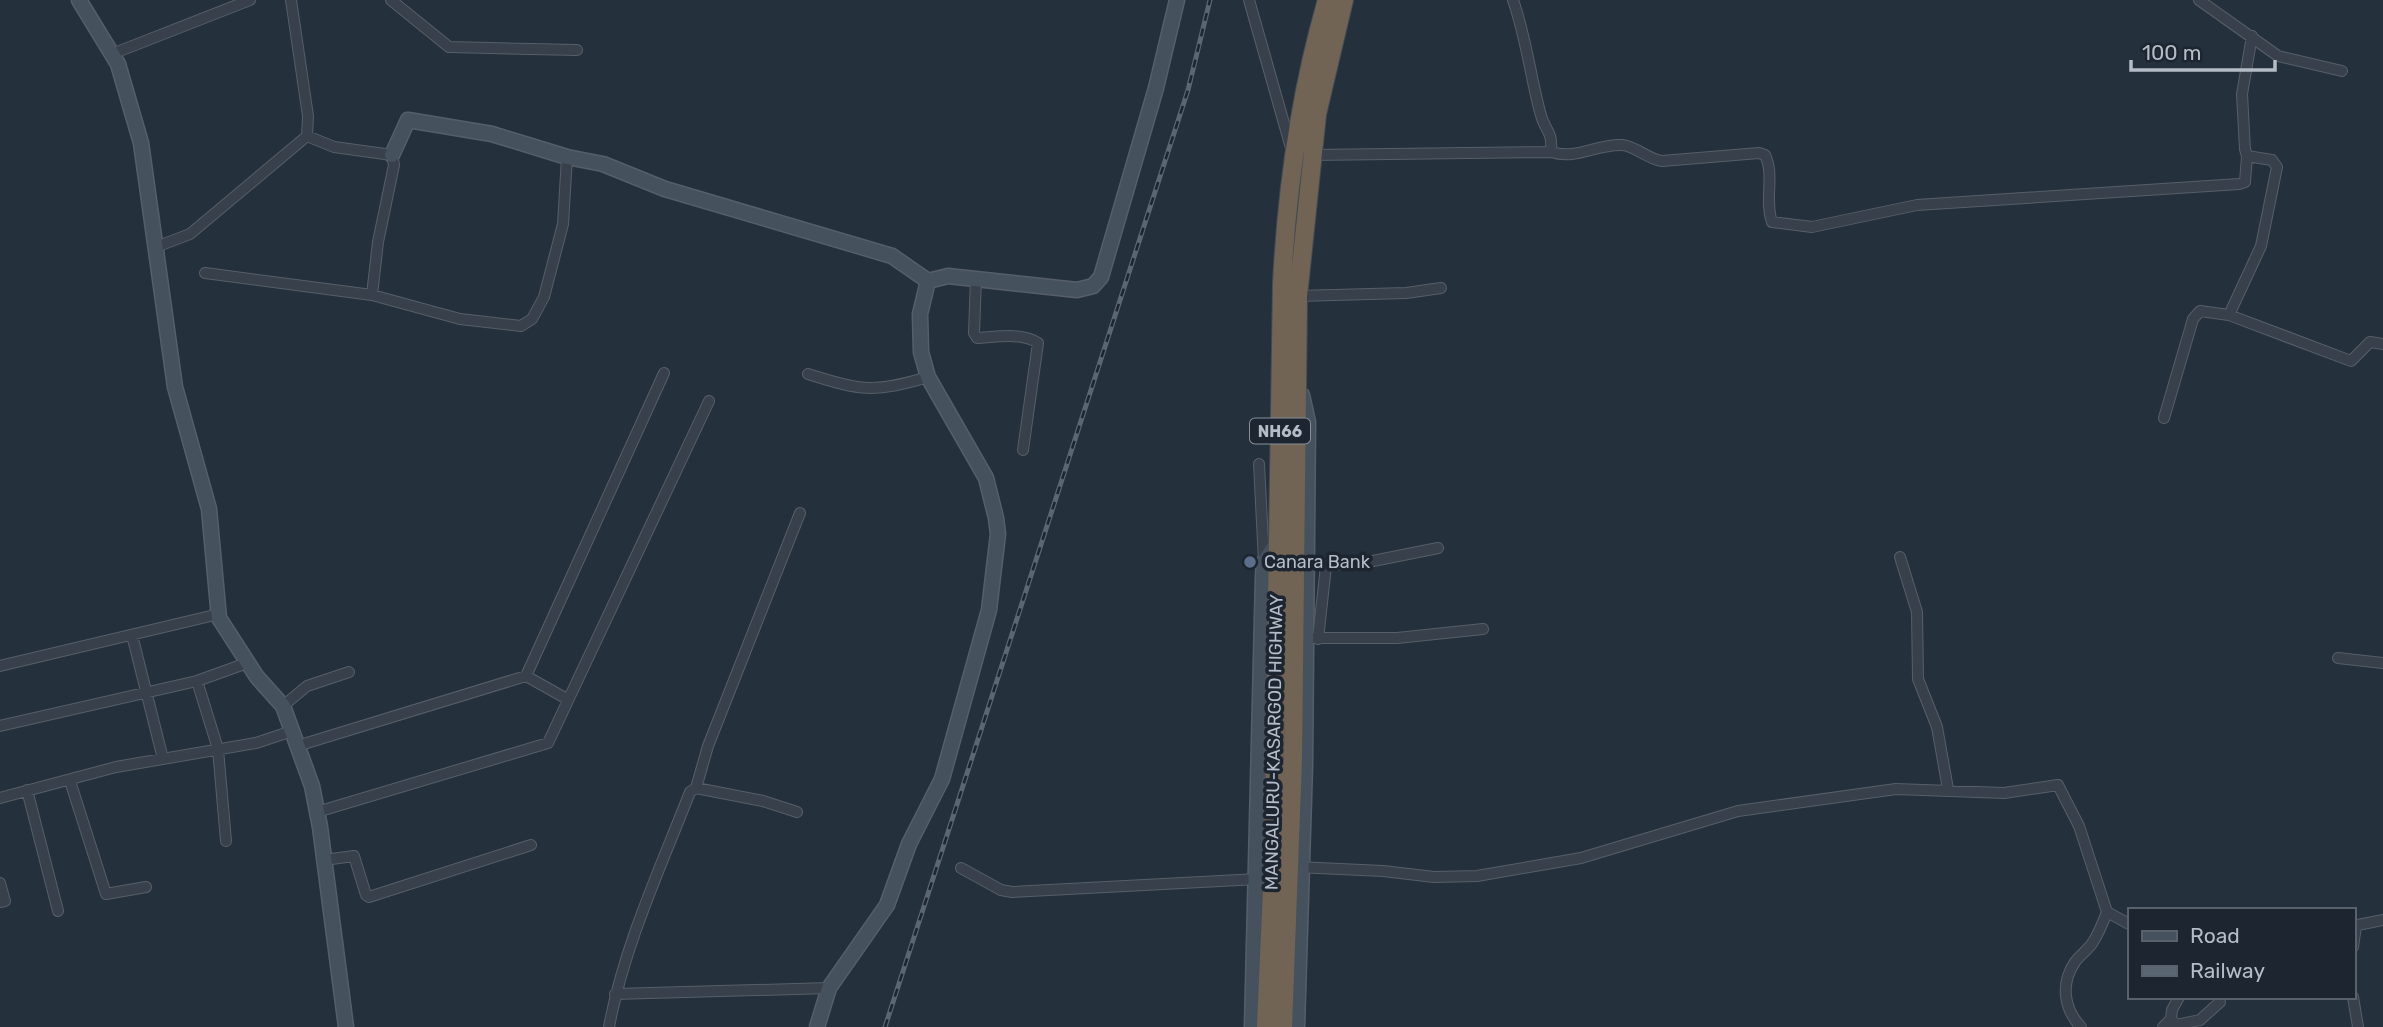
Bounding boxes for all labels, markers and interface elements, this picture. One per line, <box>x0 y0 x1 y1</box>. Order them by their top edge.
scale bar <box>2131 28 2274 72</box>
text: 100 m <box>2142 40 2201 65</box>
road number: NH66 <box>1250 418 1310 444</box>
place label: Canara Bank <box>1264 551 1371 573</box>
marker: Canara Bank <box>1242 554 1258 570</box>
street label: MANGALURU-KASARGOD HIGHWAY <box>1260 593 1288 890</box>
legend <box>2128 908 2355 999</box>
text: Road <box>2190 923 2240 948</box>
text: Railway <box>2190 958 2265 983</box>

